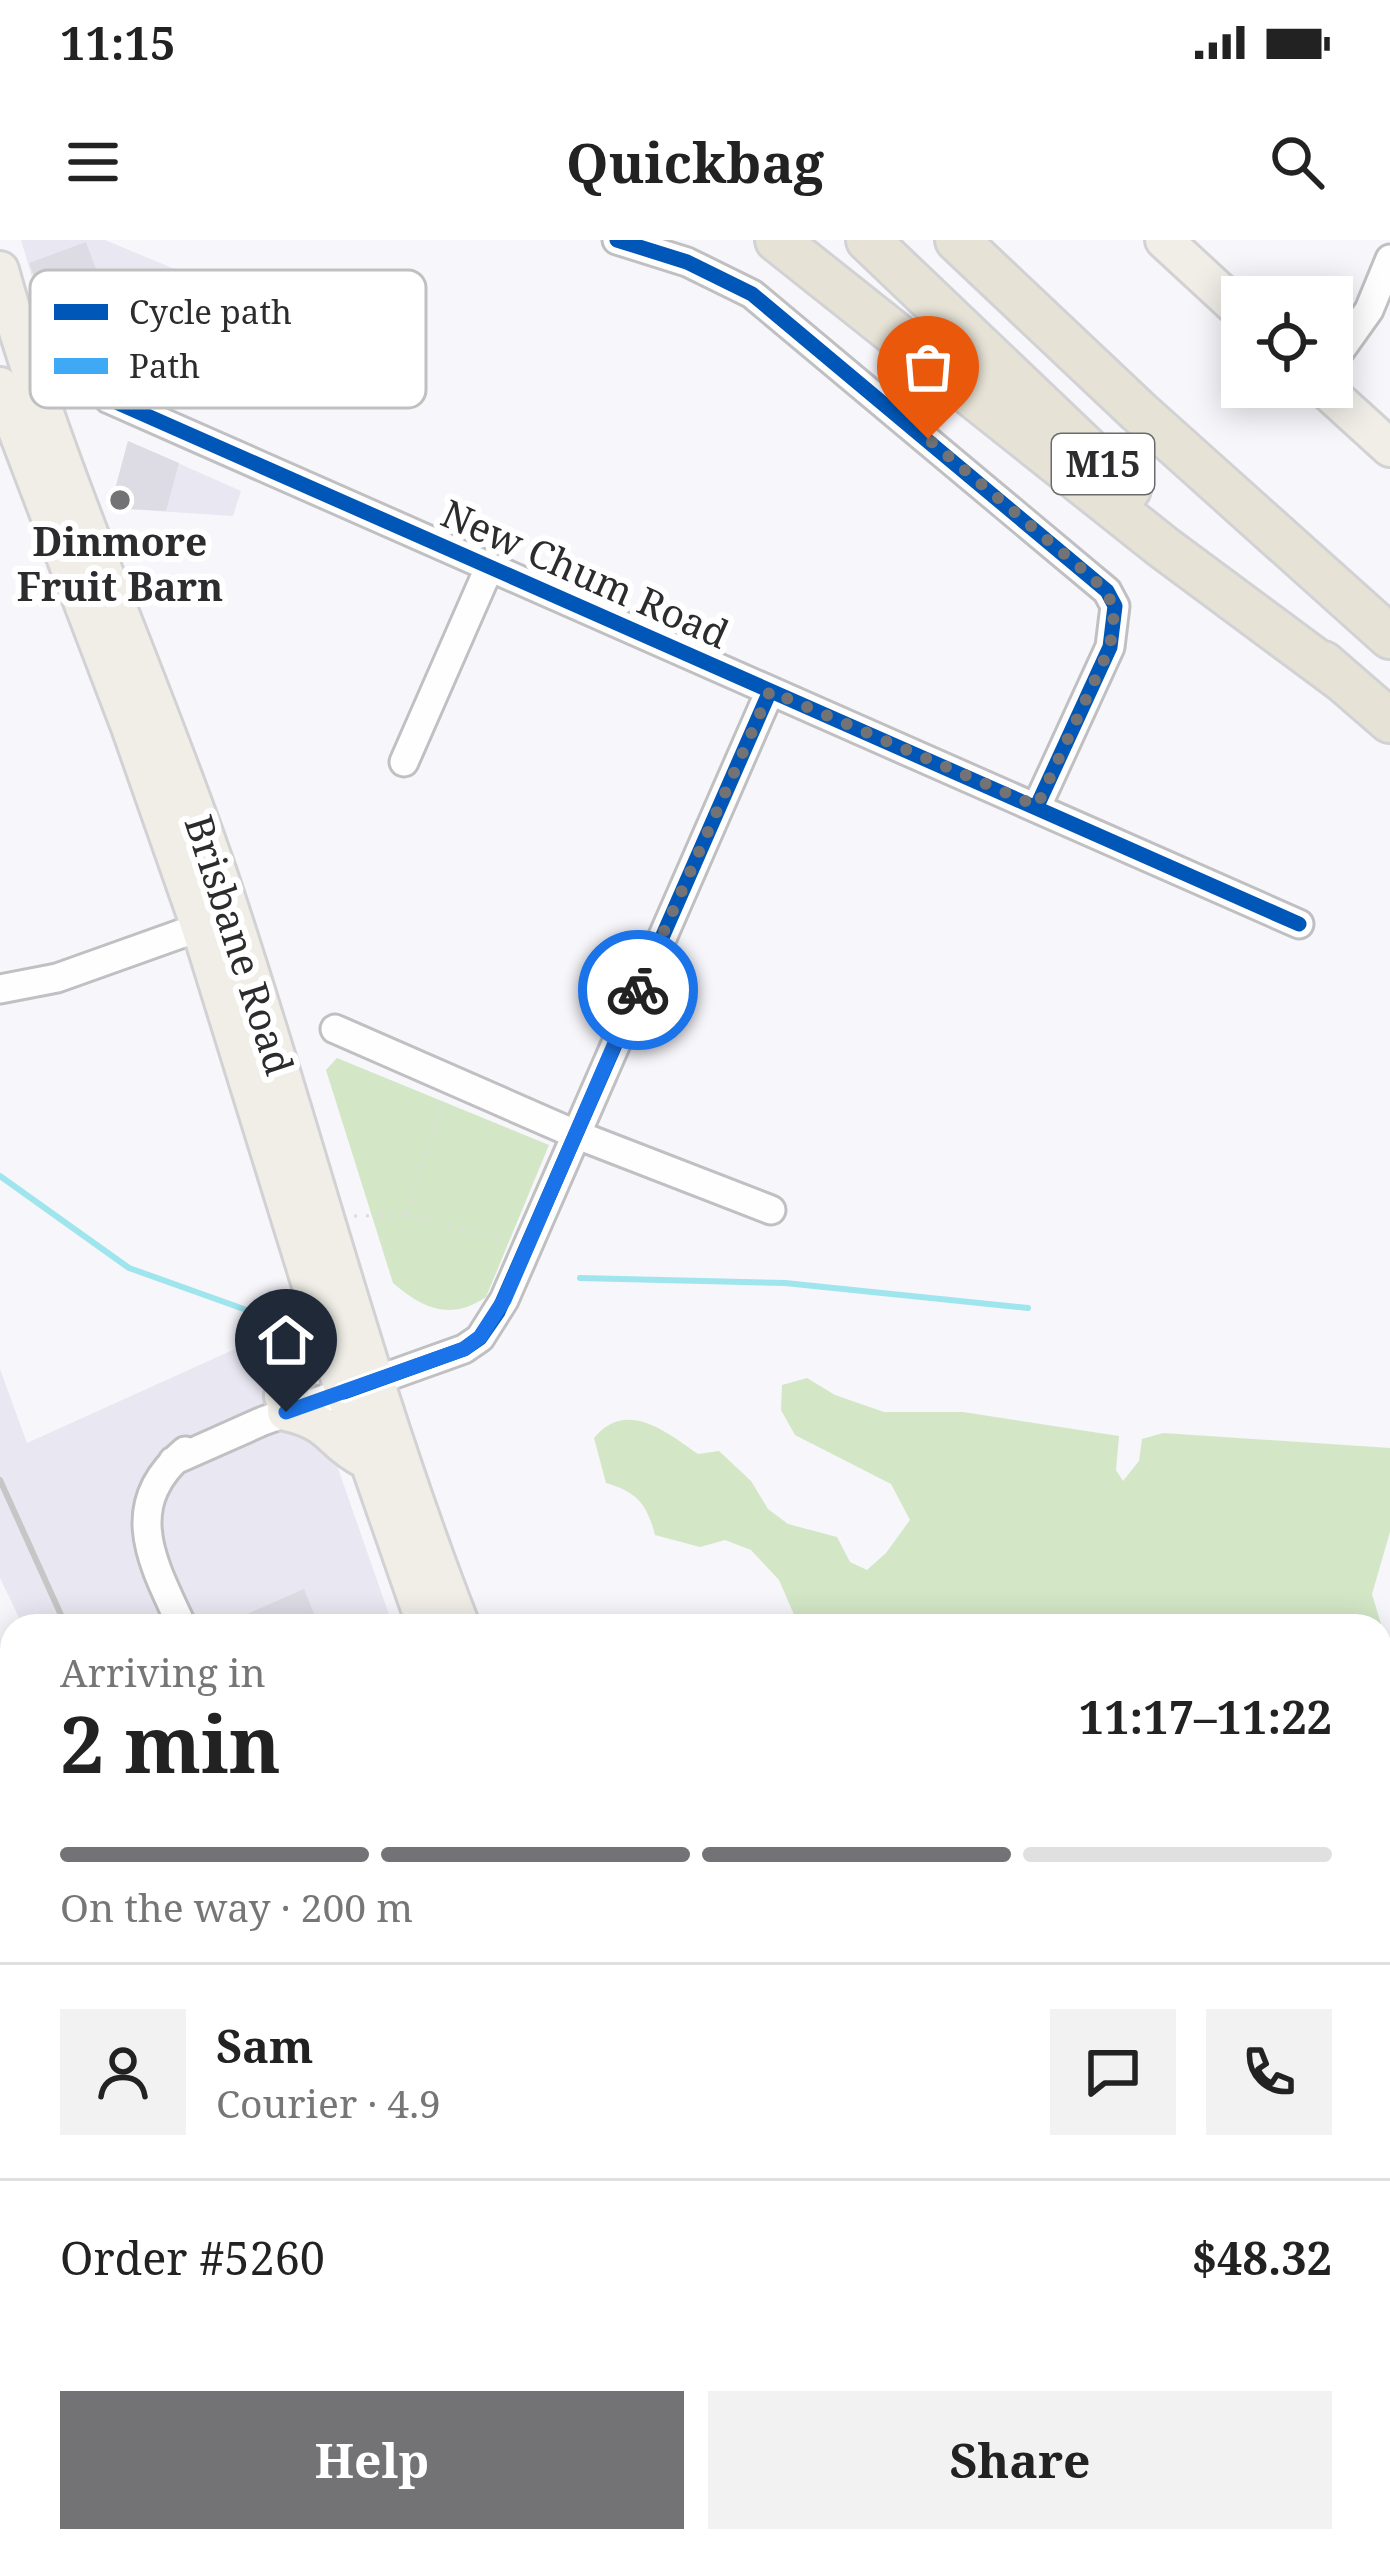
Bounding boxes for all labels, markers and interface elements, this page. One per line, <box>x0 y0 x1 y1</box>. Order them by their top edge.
text: 11:15 <box>60 12 175 73</box>
text: Quickbag <box>566 125 824 199</box>
icon: menu <box>60 129 126 195</box>
icon: search <box>1264 129 1330 195</box>
legend <box>30 270 426 408</box>
map controls <box>1221 276 1353 408</box>
button: locate <box>1221 276 1353 408</box>
text: Cycle path <box>129 289 292 334</box>
pin <box>877 316 979 439</box>
icon: bag <box>895 334 961 400</box>
text: Path <box>129 343 200 388</box>
road number: M15 <box>1052 434 1154 494</box>
street label: New Chum Road <box>434 486 738 660</box>
marker: Dinmore Fruit Barn <box>107 487 133 513</box>
place label: Dinmore Fruit Barn <box>17 514 223 612</box>
street label: Brisbane Road <box>174 808 307 1081</box>
courier <box>578 930 698 1050</box>
icon: bike <box>605 957 671 1023</box>
pin <box>235 1289 337 1412</box>
icon: home <box>253 1307 319 1373</box>
text: Arriving in <box>60 1645 266 1698</box>
text: 11:17–11:22 <box>1079 1686 1332 1747</box>
text: 2 min <box>60 1690 281 1796</box>
text: On the way · 200 m <box>60 1880 413 1933</box>
button: person <box>60 2009 186 2135</box>
button: chat <box>1050 2009 1176 2135</box>
button: phone <box>1206 2009 1332 2135</box>
text: Sam <box>216 2015 313 2076</box>
text: Courier · 4.9 <box>216 2076 441 2129</box>
text: Order #5260 <box>60 2227 325 2288</box>
text: $48.32 <box>1192 2227 1332 2288</box>
button: Help <box>60 2391 684 2529</box>
button: Share <box>708 2391 1332 2529</box>

